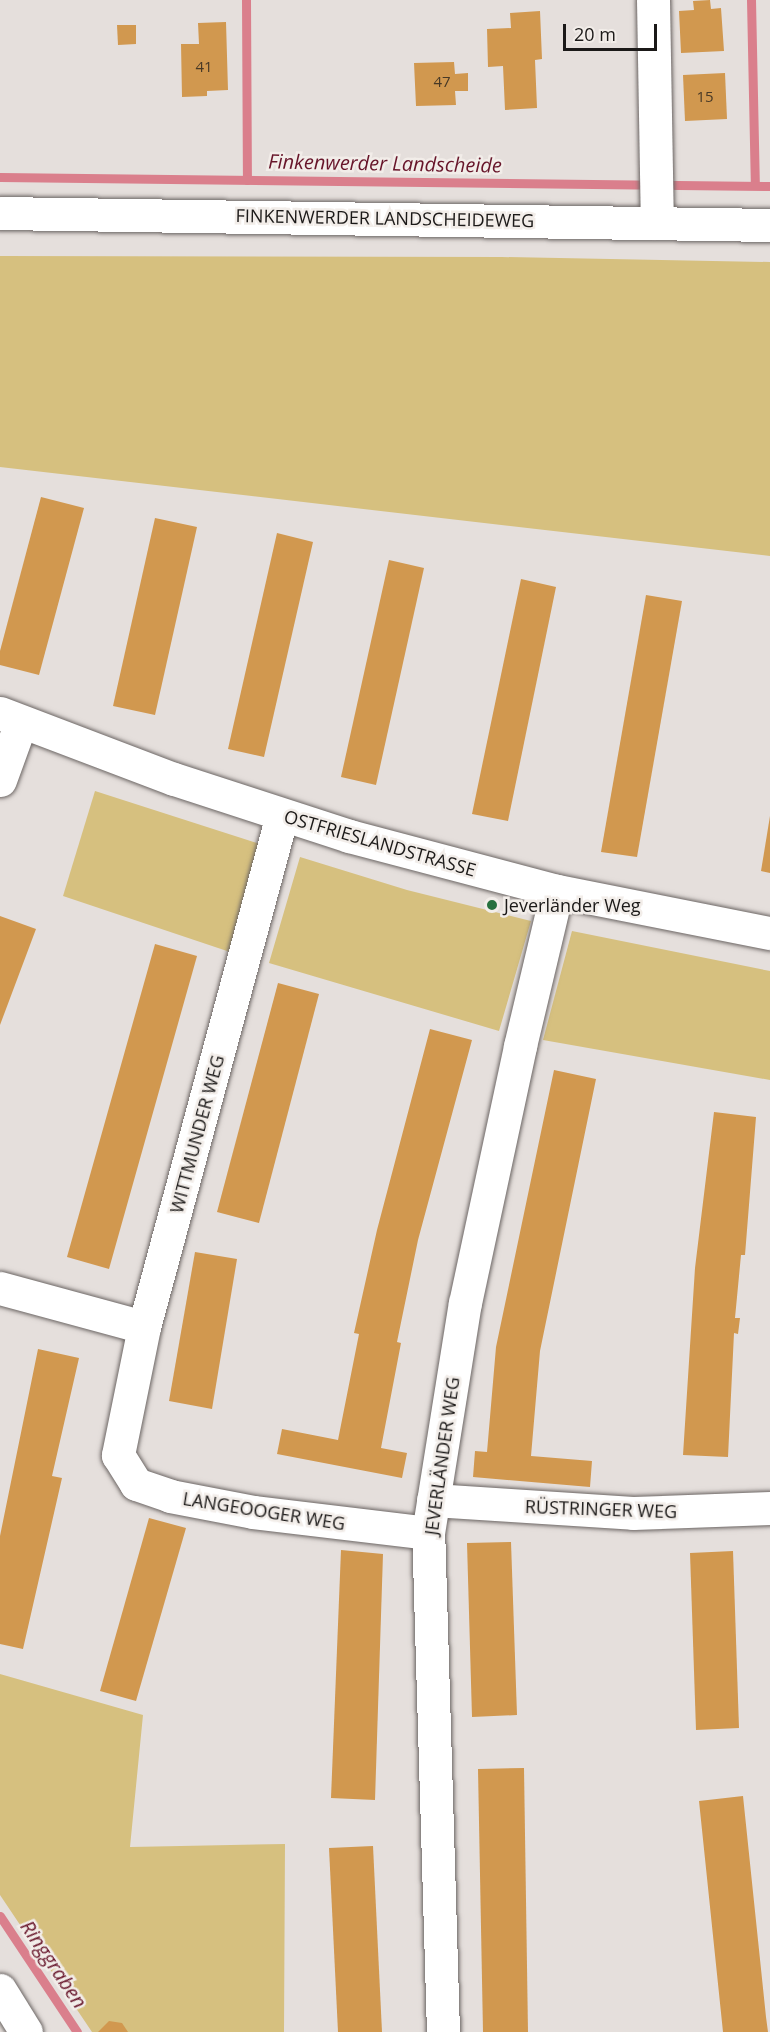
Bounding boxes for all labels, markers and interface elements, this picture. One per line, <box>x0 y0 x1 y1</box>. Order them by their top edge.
scale bar <box>566 12 660 50</box>
text: 20 m <box>574 22 616 46</box>
house number: 41 <box>195 58 213 76</box>
house number: 47 <box>433 73 451 91</box>
house number: 15 <box>696 88 714 106</box>
water label: Finkenwerder Landscheide <box>268 149 502 177</box>
street label: FINKENWERDER LANDSCHEIDEWEG <box>235 205 535 231</box>
street label: OSTFRIESLANDSTRASSE <box>282 805 478 881</box>
place label: Jeverländer Weg <box>504 894 641 916</box>
marker: Jeverländer Weg <box>485 898 499 912</box>
street label: WITTMUNDER WEG <box>165 1053 229 1215</box>
street label: JEVERLÄNDER WEG <box>420 1375 464 1537</box>
street label: LANGEOOGER WEG <box>181 1488 347 1534</box>
street label: RÜSTRINGER WEG <box>525 1496 677 1522</box>
water label: Ringgraben <box>16 1915 92 2013</box>

